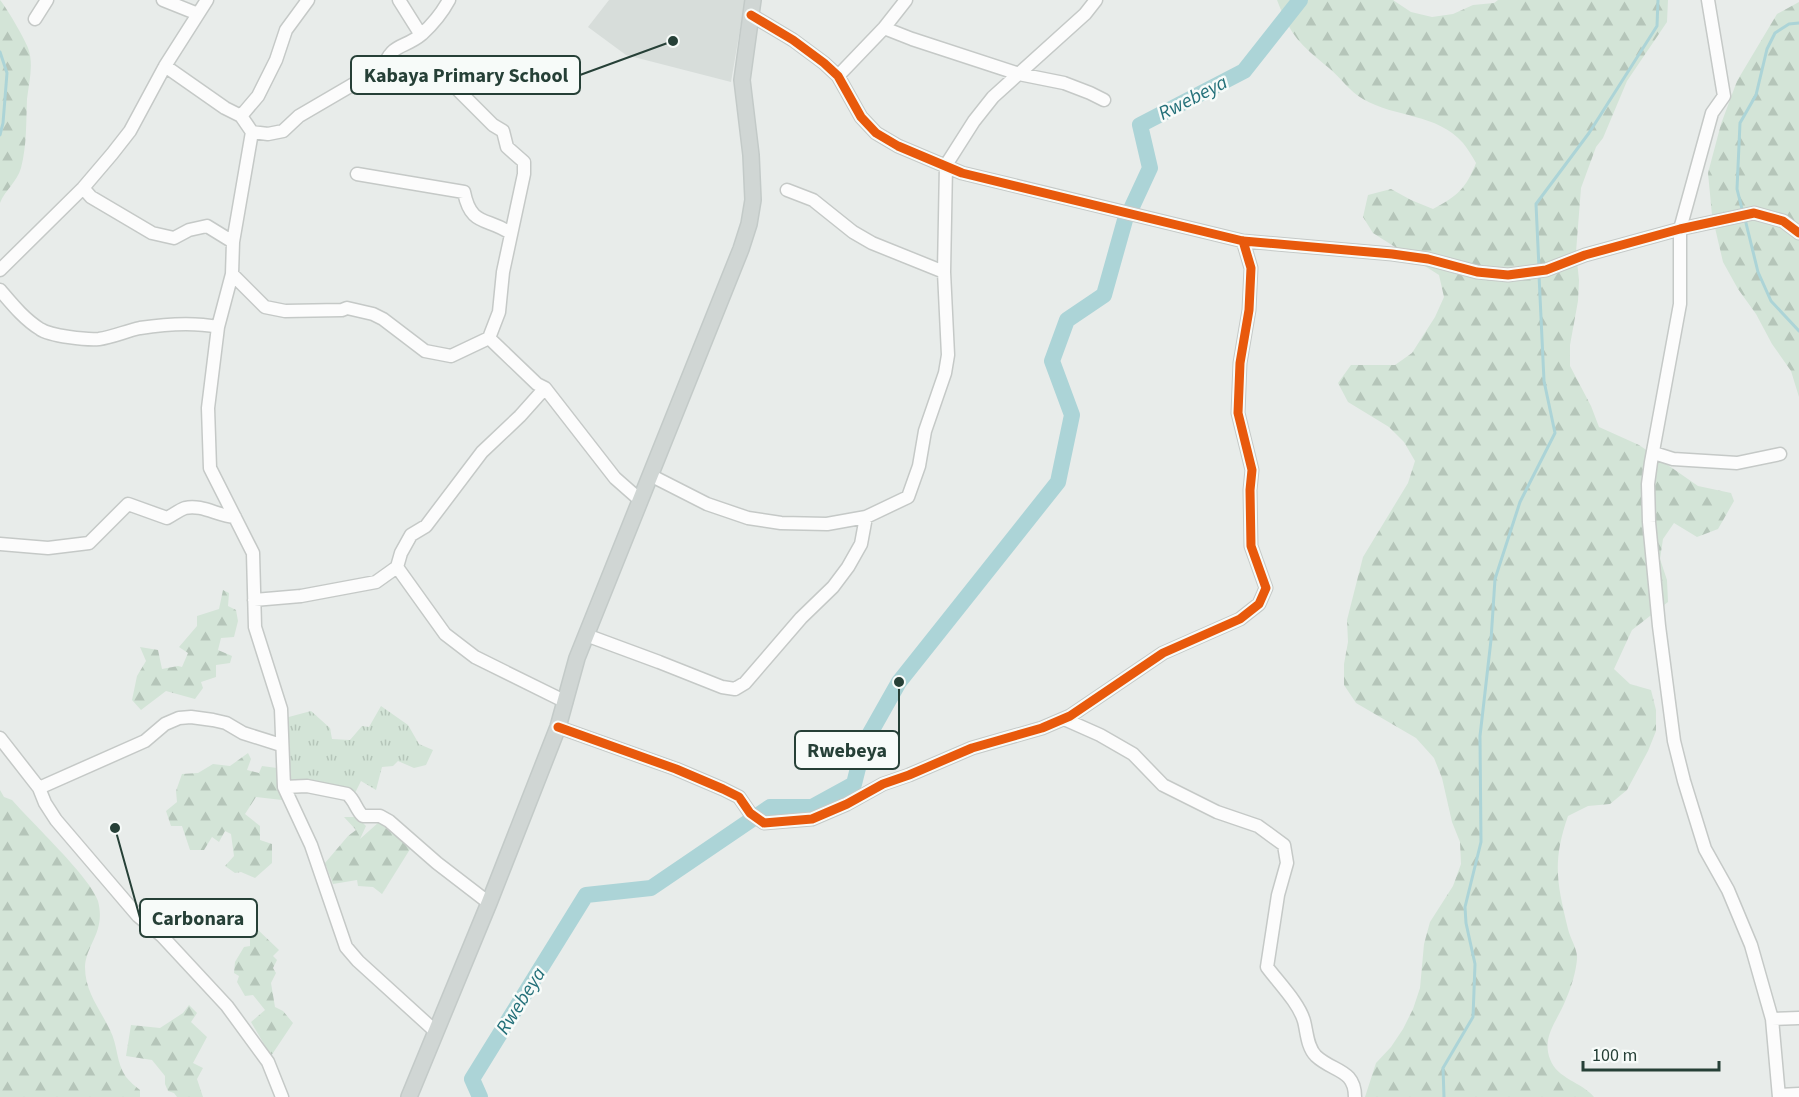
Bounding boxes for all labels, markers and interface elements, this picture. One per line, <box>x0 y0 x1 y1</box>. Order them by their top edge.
callout: Kabaya Primary School <box>351 56 580 94</box>
text: Kabaya Primary School <box>364 62 569 90</box>
water label: Rwebeya <box>1153 69 1233 127</box>
callout: Rwebeya <box>795 731 899 769</box>
text: Rwebeya <box>807 737 887 765</box>
callout: Carbonara <box>140 899 257 937</box>
text: Carbonara <box>152 905 244 933</box>
water label: Rwebeya <box>489 962 553 1040</box>
scale bar <box>1583 1034 1720 1072</box>
text: 100 m <box>1592 1043 1637 1068</box>

